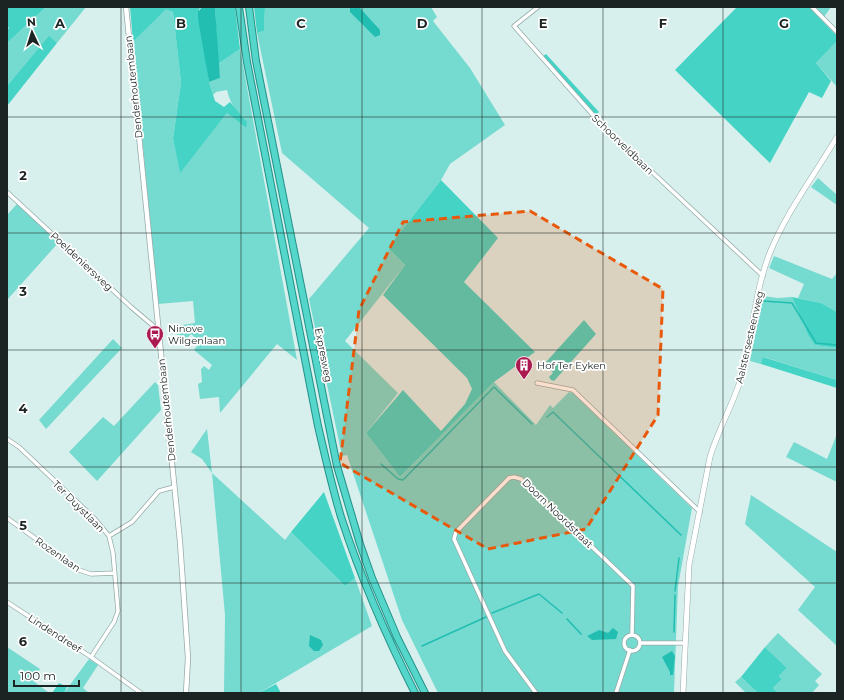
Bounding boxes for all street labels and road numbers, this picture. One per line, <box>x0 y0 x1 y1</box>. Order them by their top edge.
street label: Denderhoutembaan <box>122 35 145 139</box>
street label: Schoorveldbaan <box>589 111 656 177</box>
street label: Poeldeniersweg <box>48 229 116 294</box>
street label: Aalstersesteenweg <box>733 290 766 385</box>
street label: Expresweg <box>312 327 335 383</box>
street label: Denderhoutembaan <box>155 358 178 462</box>
street label: Doorn Noordstraat <box>519 476 596 551</box>
street label: Ter Duystlaan <box>50 478 107 535</box>
street label: Rozenlaan <box>32 534 83 575</box>
street label: Lindendreef <box>26 611 84 656</box>

